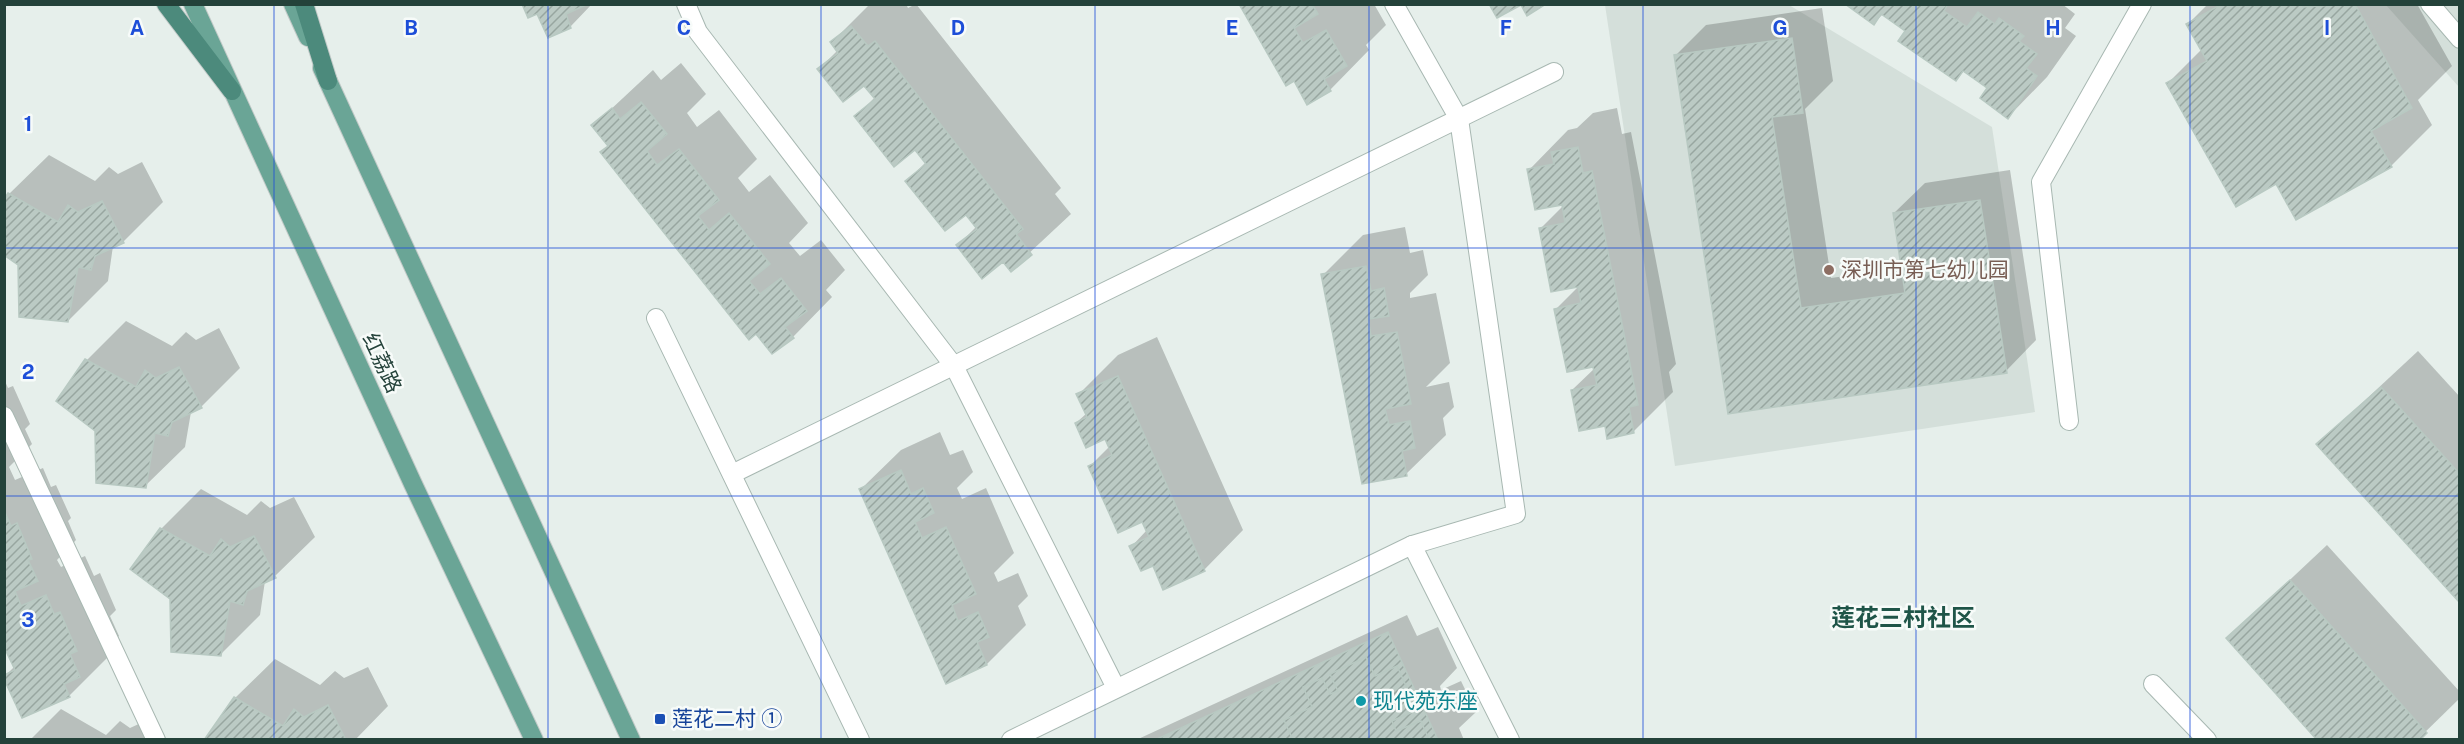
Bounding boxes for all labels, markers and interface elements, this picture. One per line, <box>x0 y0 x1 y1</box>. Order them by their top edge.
text: A <box>130 16 144 40</box>
text: B <box>404 16 418 40</box>
text: C <box>677 16 691 40</box>
text: D <box>951 16 965 40</box>
text: E <box>1226 16 1238 40</box>
text: F <box>1500 16 1512 40</box>
text: G <box>1772 16 1788 40</box>
text: H <box>2045 16 2061 40</box>
text: I <box>2324 16 2330 40</box>
text: 1 <box>24 112 32 136</box>
place label: 深圳市第七幼儿园 <box>1841 257 2009 282</box>
marker: 深圳市第七幼儿园 <box>1822 263 1836 277</box>
street label: 红荔路 <box>358 329 407 397</box>
text: 2 <box>22 360 34 384</box>
district label: 莲花三村社区 <box>1831 603 1975 631</box>
text: 3 <box>21 608 35 632</box>
place label: 现代苑东座 <box>1373 688 1478 713</box>
marker: 现代苑东座 <box>1354 694 1368 708</box>
place label: 莲花二村 ① <box>672 706 782 731</box>
marker: 莲花二村 ① <box>653 712 667 726</box>

